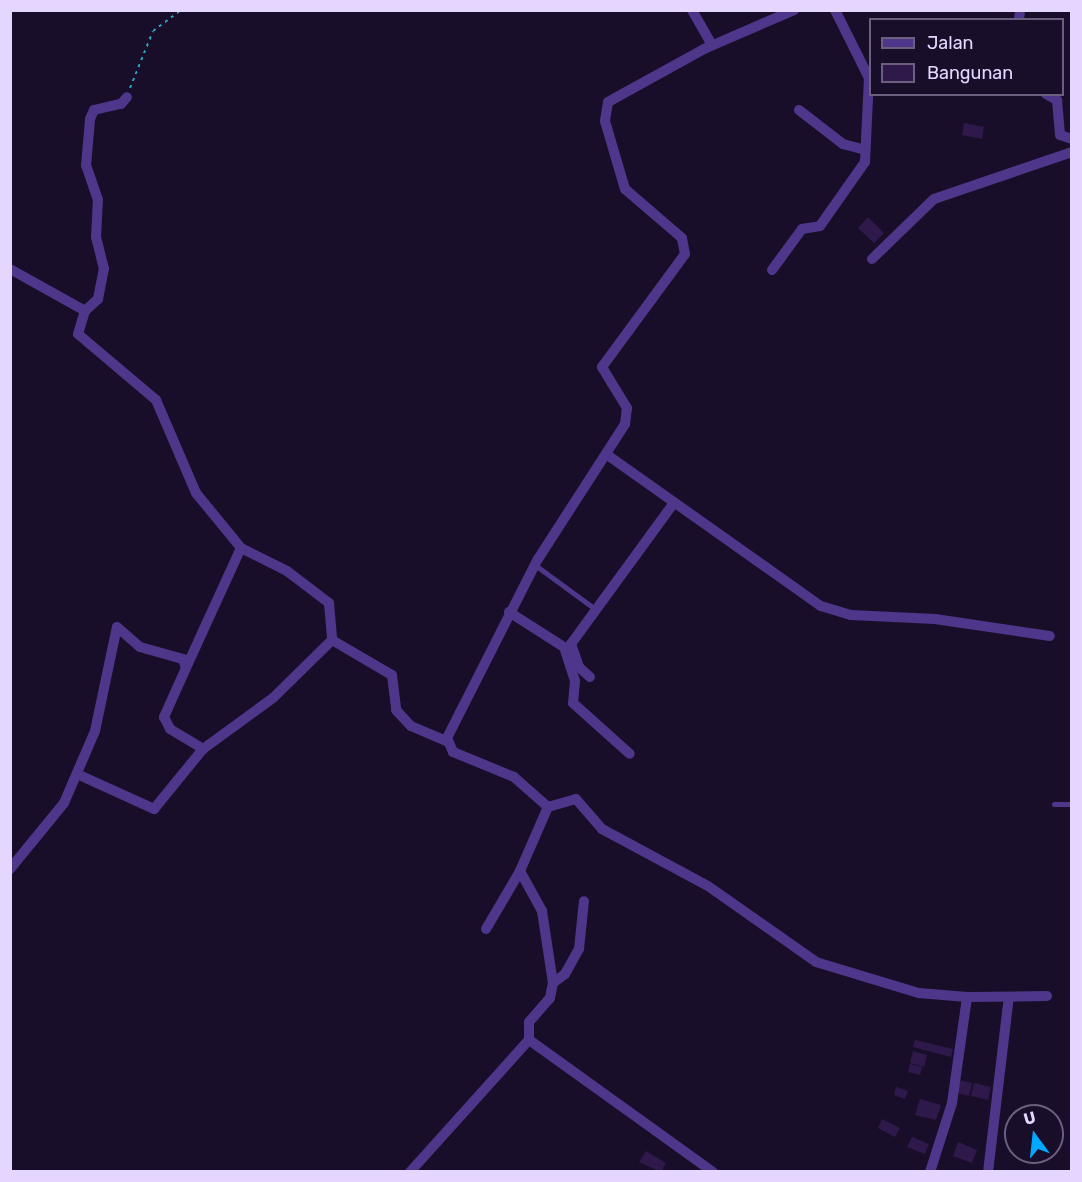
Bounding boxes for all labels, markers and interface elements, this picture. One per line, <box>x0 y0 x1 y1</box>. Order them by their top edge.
legend <box>869 18 1064 96</box>
text: Jalan <box>927 32 974 54</box>
text: Bangunan <box>927 62 1013 84</box>
north arrow <box>1004 1104 1064 1164</box>
text: U <box>1022 1107 1038 1129</box>

